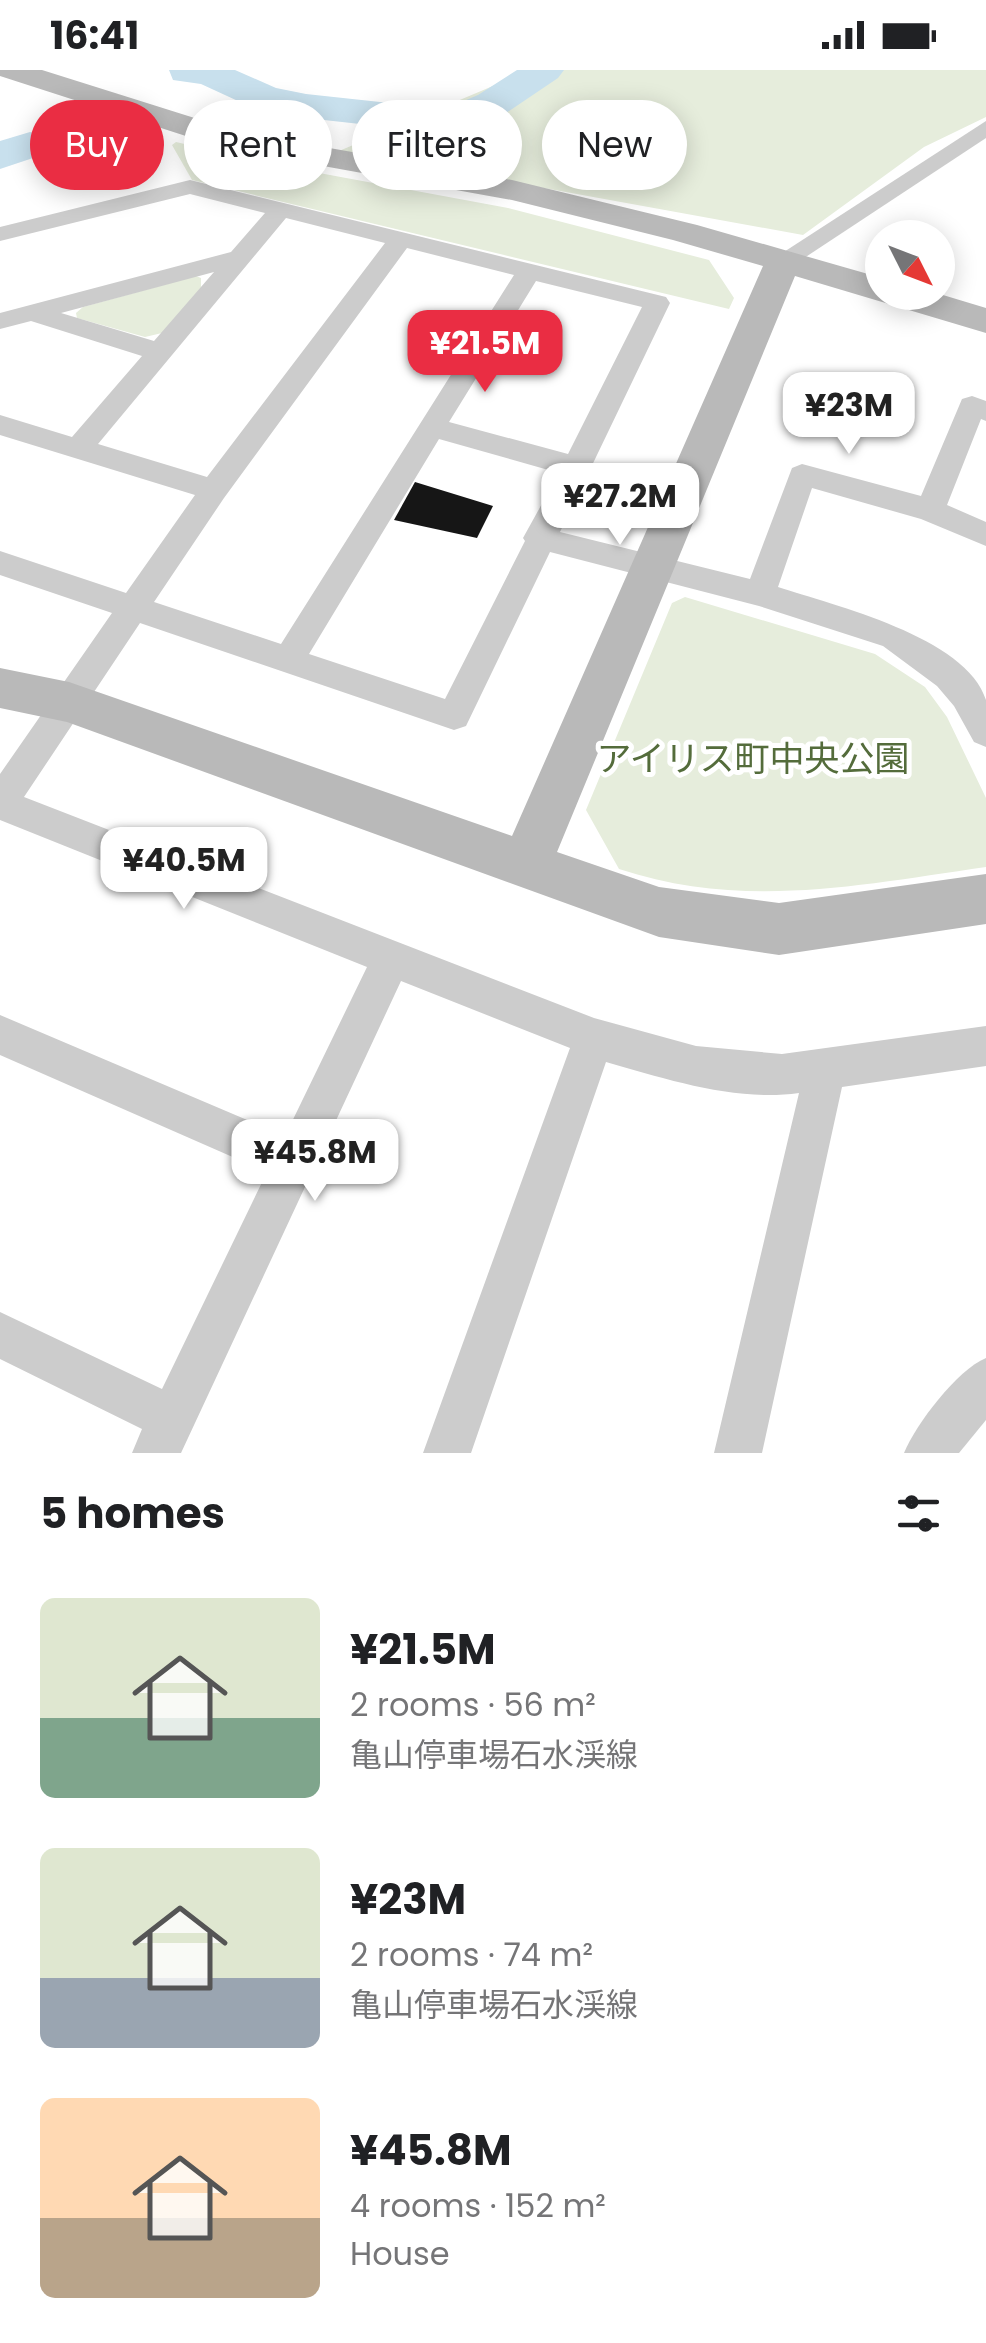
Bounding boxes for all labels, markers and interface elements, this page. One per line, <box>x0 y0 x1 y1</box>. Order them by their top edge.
text: 16:41 <box>50 9 139 62</box>
chip: Buy <box>30 100 164 190</box>
chip: Rent <box>184 100 332 190</box>
chip: Filters <box>352 100 522 190</box>
chip: New <box>542 100 687 190</box>
north arrow <box>865 220 955 310</box>
map controls <box>865 220 955 310</box>
pin: ¥21.5M <box>404 310 566 395</box>
text: ¥21.5M <box>430 320 540 365</box>
pin: ¥23M <box>790 372 908 457</box>
text: ¥23M <box>805 382 893 427</box>
pin: ¥27.2M <box>539 463 701 548</box>
text: ¥27.2M <box>563 473 677 518</box>
park label: アイリス町中央公園 <box>596 734 910 783</box>
pin: ¥40.5M <box>103 827 265 912</box>
text: ¥40.5M <box>122 837 246 882</box>
pin: ¥45.8M <box>234 1119 396 1204</box>
text: ¥45.8M <box>253 1129 377 1174</box>
text: 5 homes <box>40 1484 225 1543</box>
icon: filters <box>891 1486 946 1541</box>
text: ¥21.5M <box>350 1620 496 1679</box>
icon: home <box>120 1638 240 1758</box>
text: 2 rooms · 56 m² <box>350 1682 596 1727</box>
text: 亀山停車場石水渓線 <box>350 1732 638 1777</box>
text: ¥23M <box>350 1870 466 1929</box>
icon: home <box>120 1888 240 2008</box>
text: 2 rooms · 74 m² <box>350 1932 593 1977</box>
text: 亀山停車場石水渓線 <box>350 1982 638 2027</box>
text: ¥45.8M <box>350 2121 512 2180</box>
icon: home <box>120 2138 240 2258</box>
text: 4 rooms · 152 m² <box>350 2183 606 2228</box>
text: House <box>350 2231 450 2276</box>

